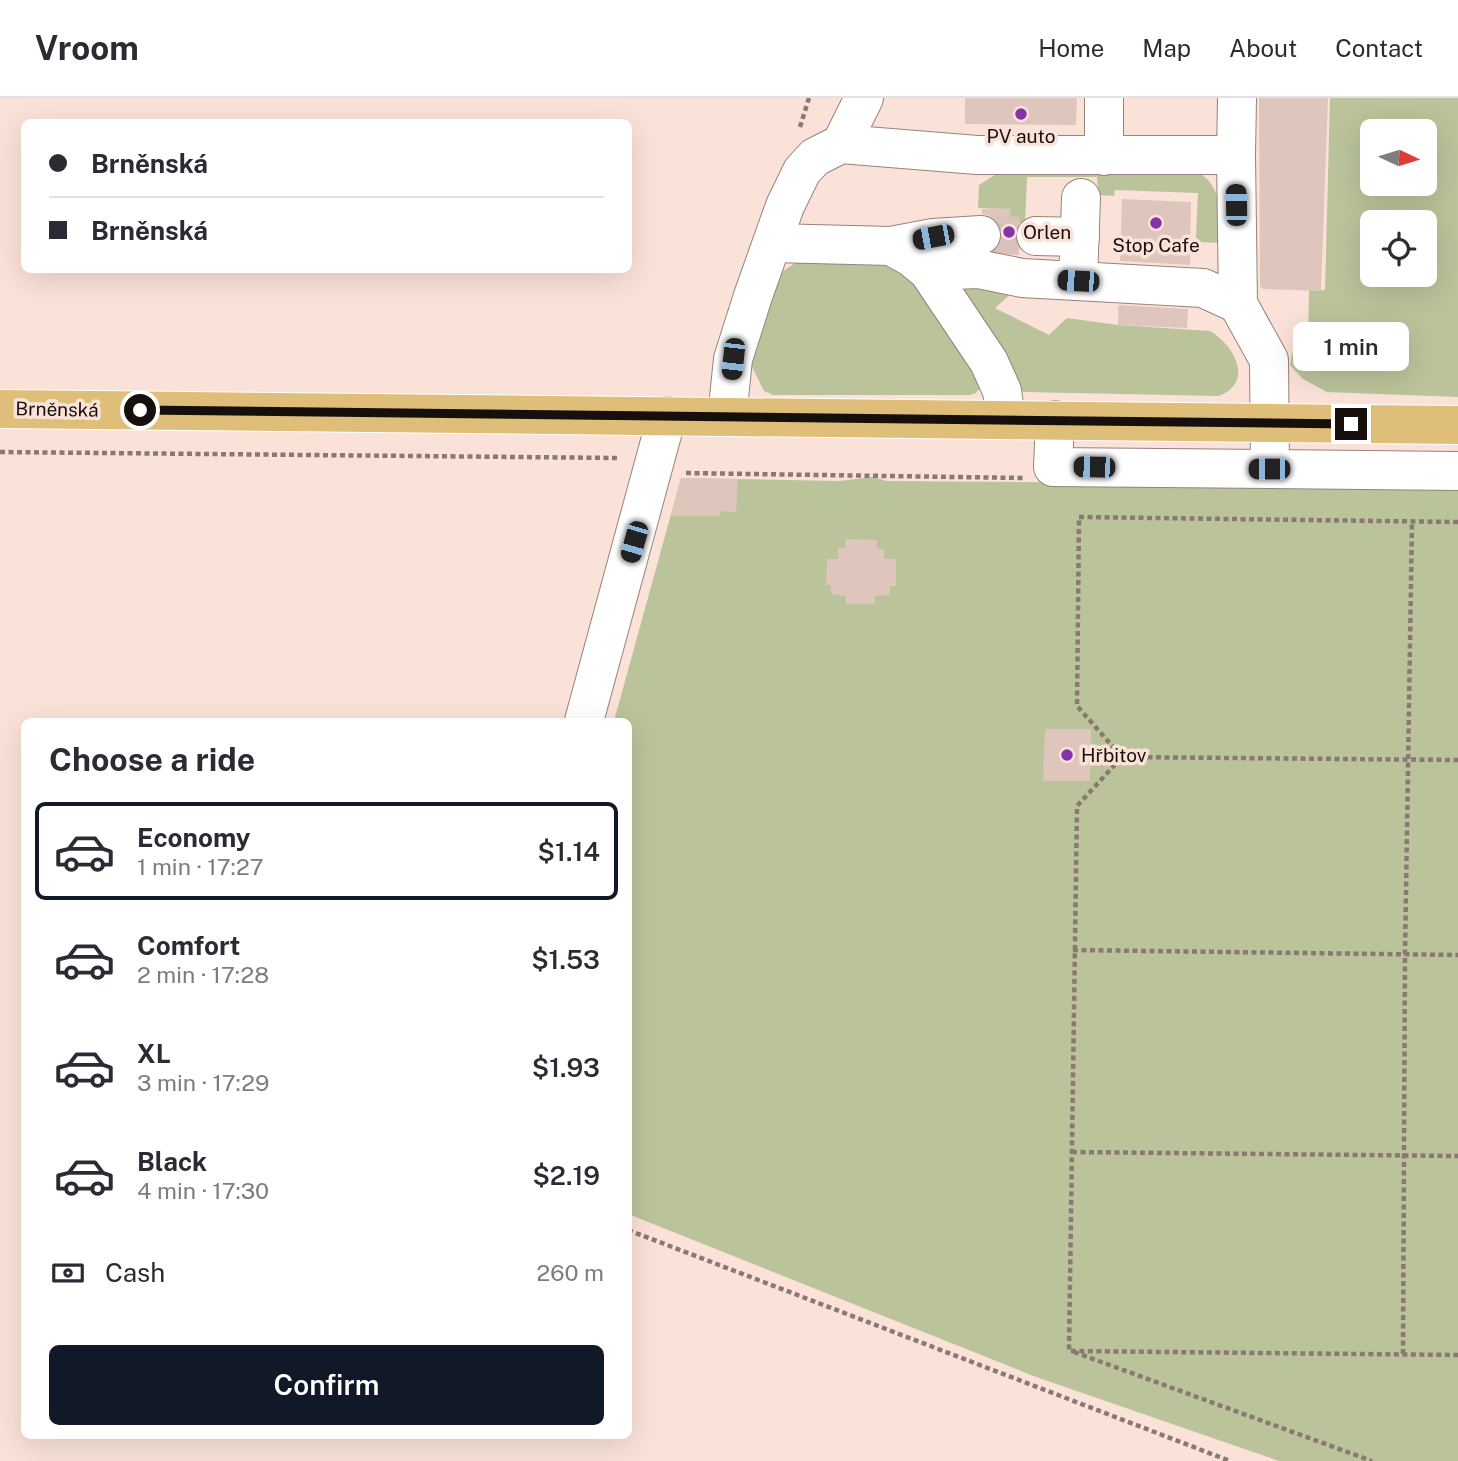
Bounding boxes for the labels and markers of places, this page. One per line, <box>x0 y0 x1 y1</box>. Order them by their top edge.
marker: PV auto <box>1013 106 1029 122</box>
place label: PV auto <box>987 125 1055 147</box>
marker: Stop Cafe <box>1148 215 1164 231</box>
place label: Orlen <box>1023 221 1071 243</box>
marker: Orlen <box>1001 224 1017 240</box>
place label: Stop Cafe <box>1112 234 1200 256</box>
place label: Hřbitov <box>1081 744 1147 766</box>
marker: Hřbitov <box>1059 747 1075 763</box>

